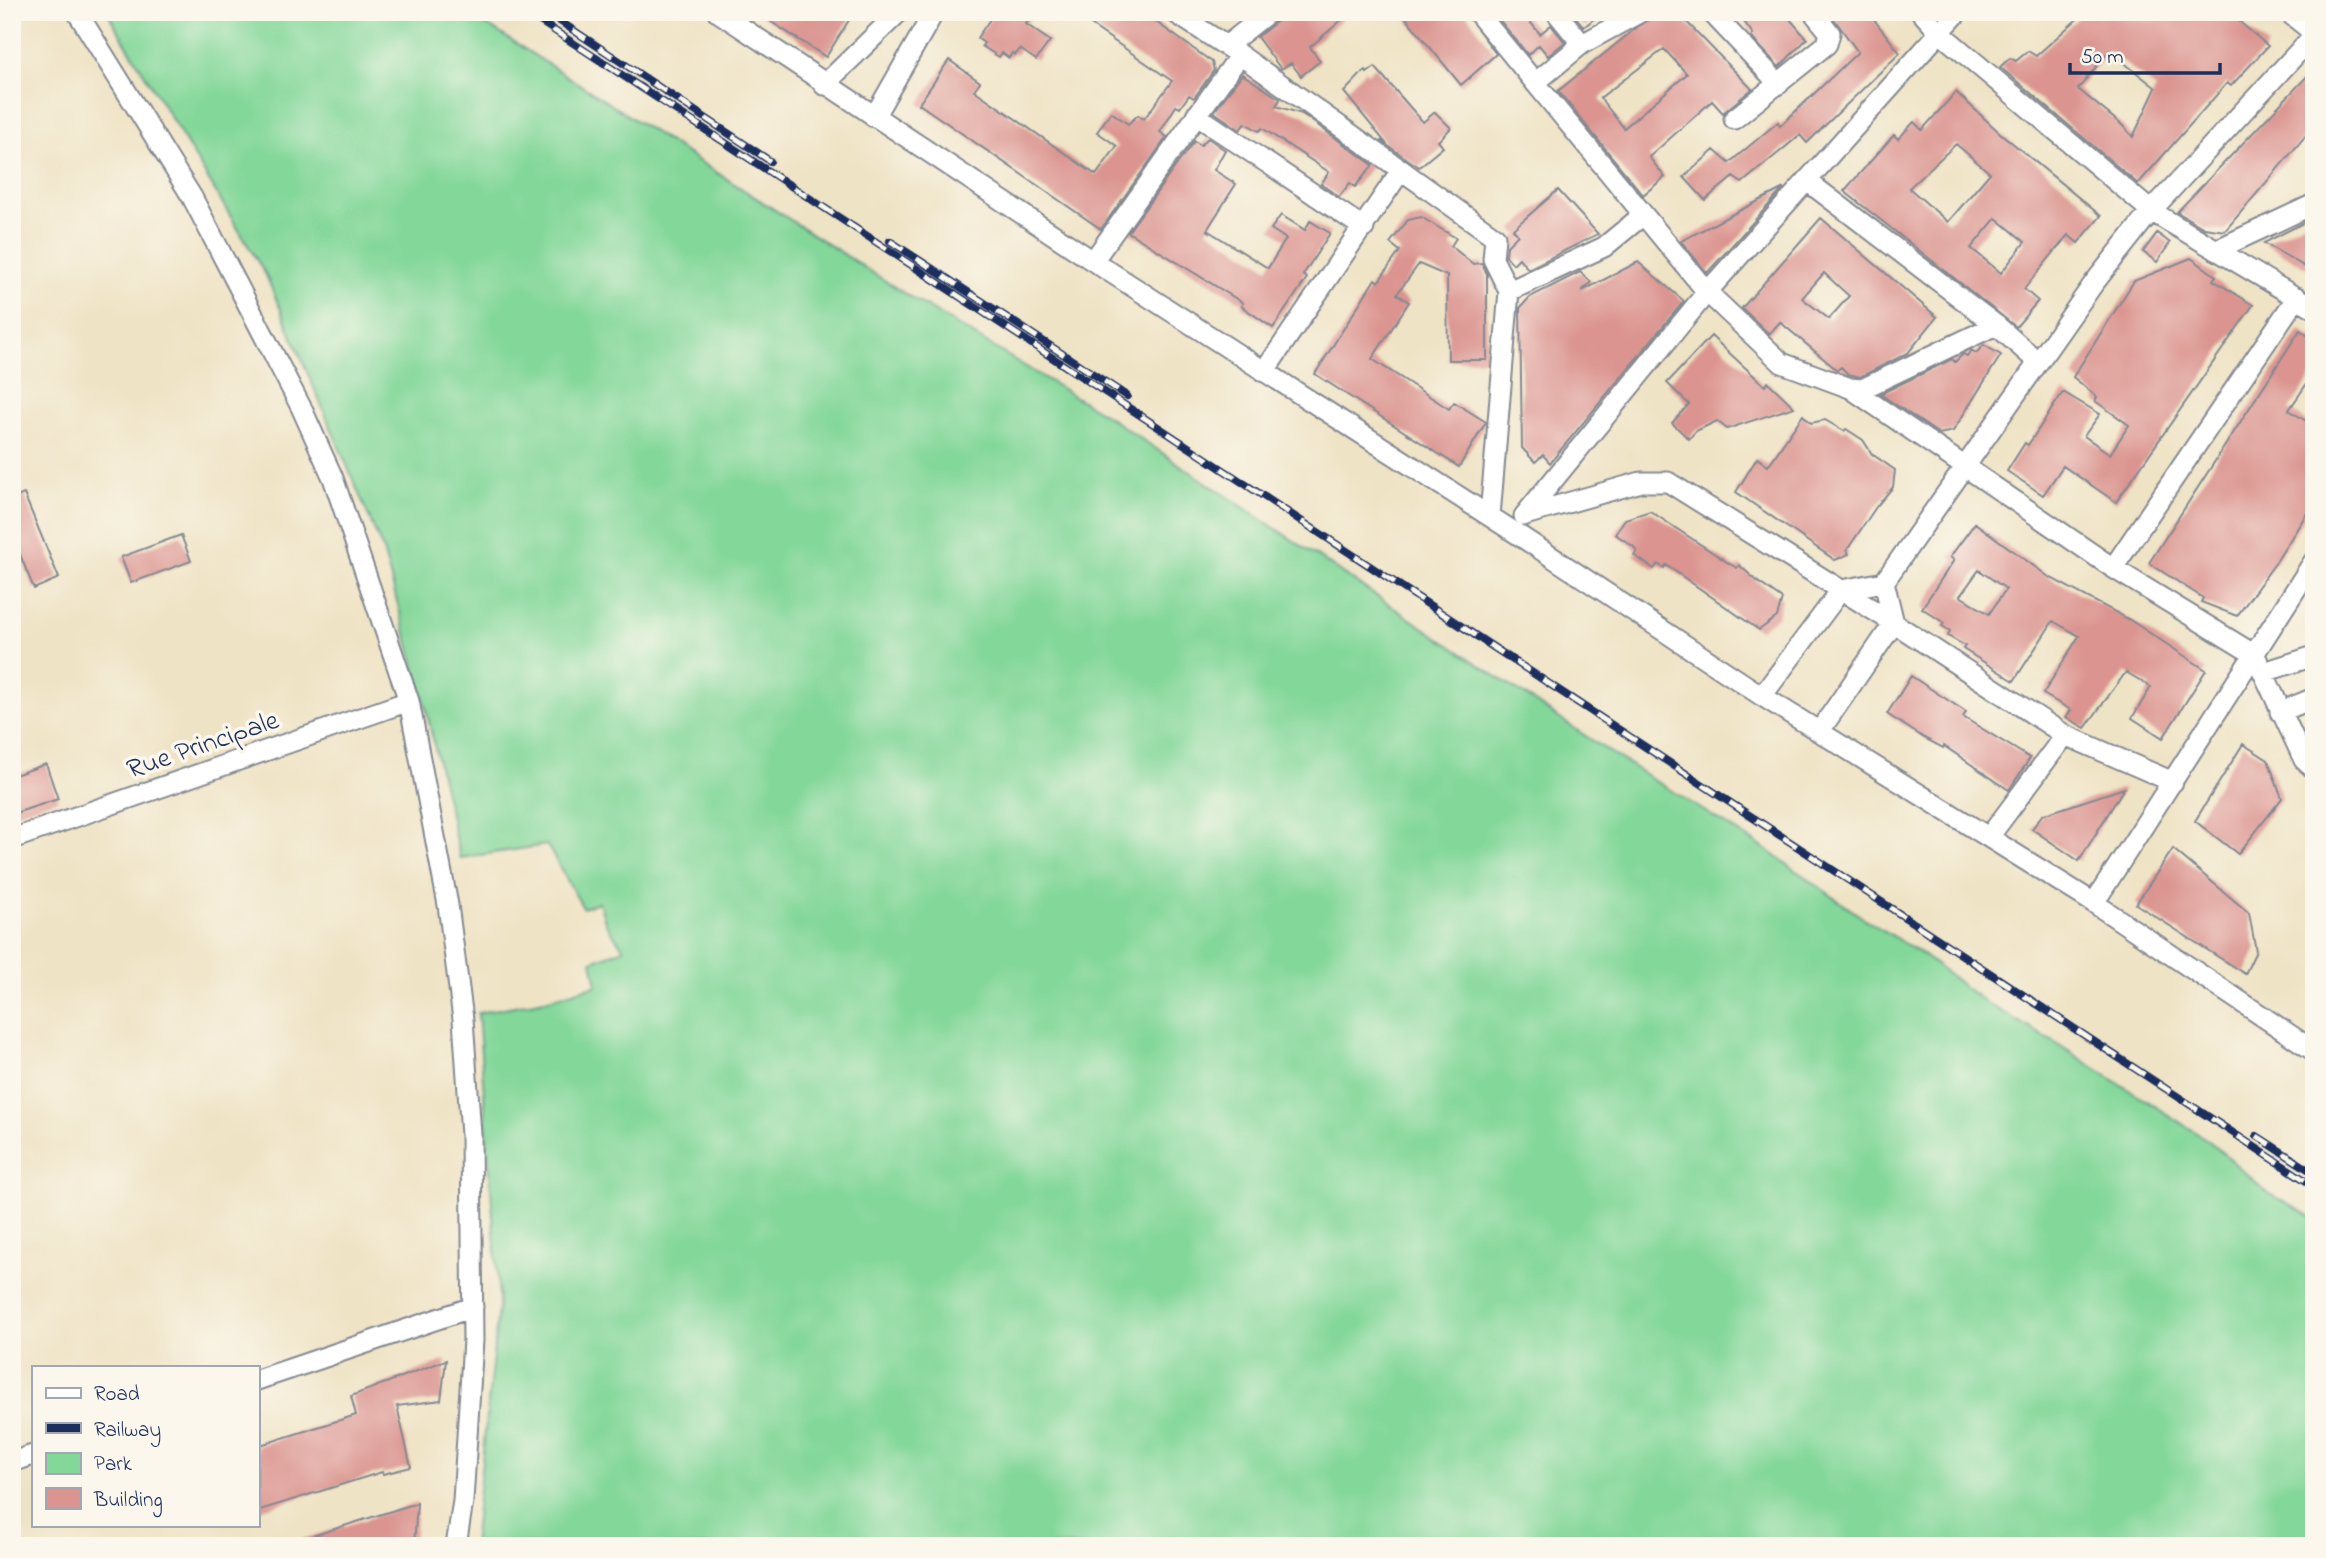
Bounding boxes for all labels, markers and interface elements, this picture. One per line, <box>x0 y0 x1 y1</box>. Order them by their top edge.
scale bar <box>2070 32 2221 76</box>
text: 50 m <box>2081 43 2124 73</box>
street label: Rue Principale <box>122 701 285 791</box>
legend <box>32 1366 259 1526</box>
text: Road <box>94 1380 140 1410</box>
text: Railway <box>94 1416 161 1448</box>
text: Park <box>94 1450 133 1480</box>
text: Building <box>93 1486 163 1518</box>

